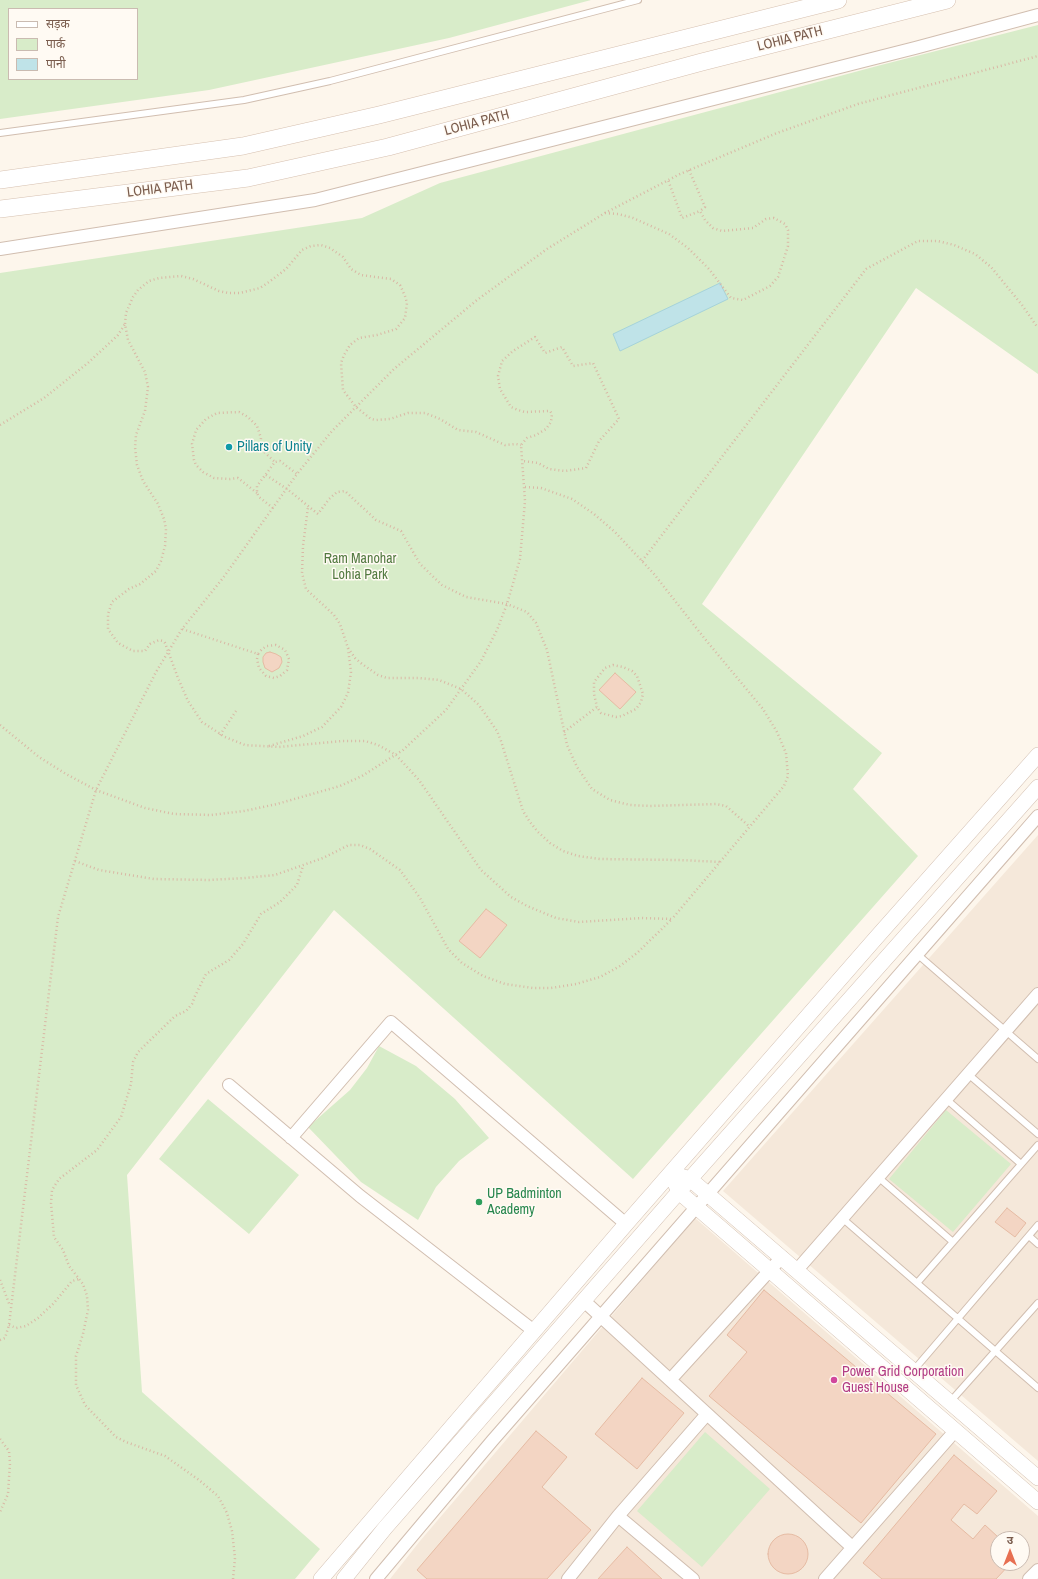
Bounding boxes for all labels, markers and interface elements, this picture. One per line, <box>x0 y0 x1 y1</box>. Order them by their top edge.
legend <box>8 8 138 80</box>
text: सड़क <box>46 16 70 32</box>
street label: LOHIA PATH <box>756 23 824 55</box>
text: पार्क <box>46 36 65 52</box>
text: पानी <box>46 56 66 72</box>
street label: LOHIA PATH <box>443 106 511 140</box>
street label: LOHIA PATH <box>126 177 194 201</box>
place label: Pillars of Unity <box>237 439 312 455</box>
marker: Pillars of Unity <box>224 442 234 452</box>
park label: Ram Manohar Lohia Park <box>324 551 396 584</box>
place label: UP Badminton Academy <box>487 1186 562 1218</box>
marker: UP Badminton Academy <box>474 1197 484 1207</box>
place label: Power Grid Corporation Guest House <box>842 1364 964 1396</box>
marker: Power Grid Corporation Guest House <box>829 1375 839 1385</box>
north arrow <box>990 1531 1030 1571</box>
text: उ <box>1007 1533 1013 1547</box>

